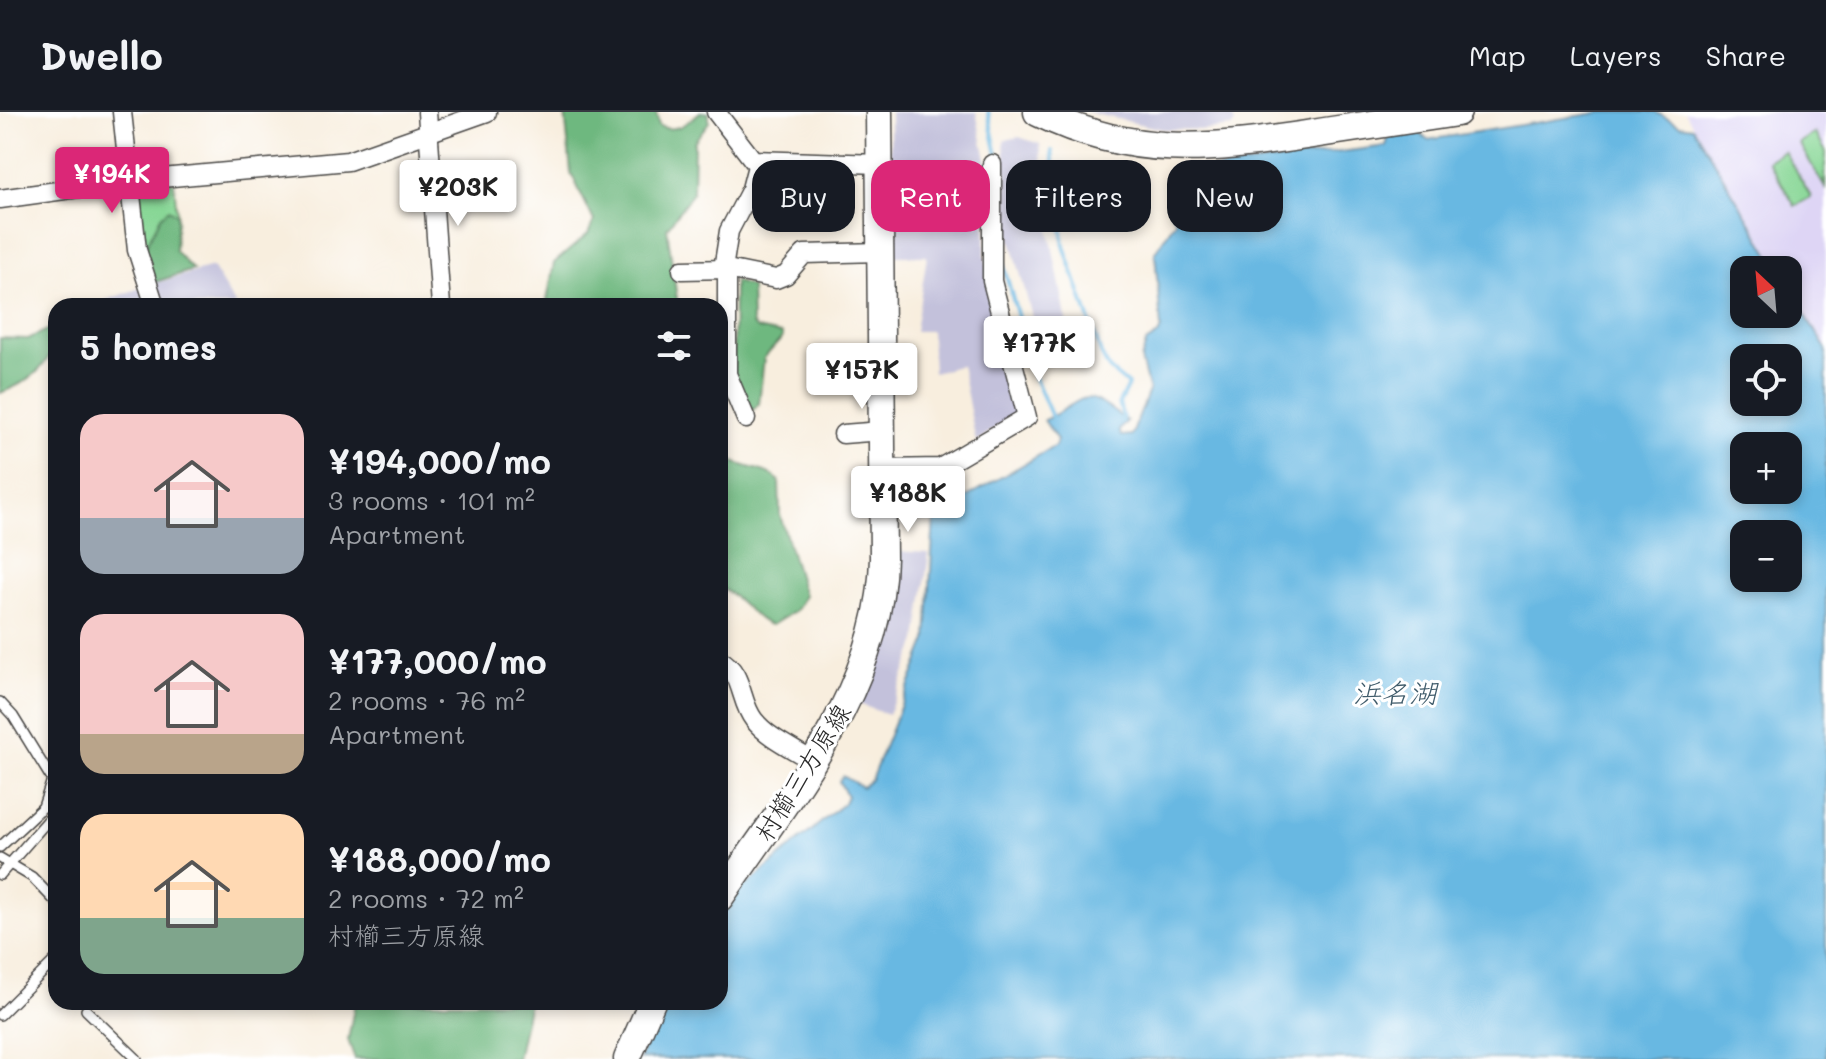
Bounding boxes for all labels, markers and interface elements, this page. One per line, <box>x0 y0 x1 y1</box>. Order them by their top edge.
text: Dwello <box>40 30 163 80</box>
text: Map <box>1469 37 1526 73</box>
text: Layers <box>1570 37 1662 73</box>
text: Share <box>1706 37 1786 73</box>
pin: ¥194K <box>56 147 168 215</box>
text: ¥194K <box>73 156 151 190</box>
pin: ¥203K <box>402 160 514 228</box>
chip: Buy <box>752 160 855 232</box>
chip: Rent <box>871 160 990 232</box>
chip: Filters <box>1006 160 1151 232</box>
chip: New <box>1167 160 1283 232</box>
text: ¥203K <box>418 169 499 203</box>
north arrow <box>1730 256 1802 328</box>
map controls <box>1730 256 1802 592</box>
pin: ¥177K <box>983 316 1095 384</box>
text: 5 homes <box>80 324 217 369</box>
icon: filters <box>652 324 696 368</box>
text: ¥177K <box>1002 325 1076 359</box>
pin: ¥157K <box>806 343 918 411</box>
button: locate <box>1730 344 1802 416</box>
text: ¥157K <box>824 352 900 386</box>
button: + <box>1730 432 1802 504</box>
text: ¥194,000/mo <box>328 438 551 483</box>
icon: home <box>144 446 240 542</box>
pin: ¥188K <box>852 466 964 534</box>
text: ¥188K <box>869 475 947 509</box>
text: 3 rooms · 101 m² <box>328 483 535 517</box>
text: Apartment <box>328 517 465 551</box>
button: − <box>1730 520 1802 592</box>
text: ¥177,000/mo <box>328 638 547 683</box>
icon: home <box>144 646 240 742</box>
water label: 浜名湖 <box>1353 674 1439 710</box>
text: 2 rooms · 76 m² <box>328 683 525 717</box>
street label: 村櫛三方原線 <box>746 697 858 847</box>
text: Apartment <box>328 717 465 751</box>
text: ¥188,000/mo <box>328 836 551 881</box>
icon: home <box>144 846 240 942</box>
text: 2 rooms · 72 m² <box>328 881 524 915</box>
text: 村櫛三方原線 <box>328 918 484 952</box>

